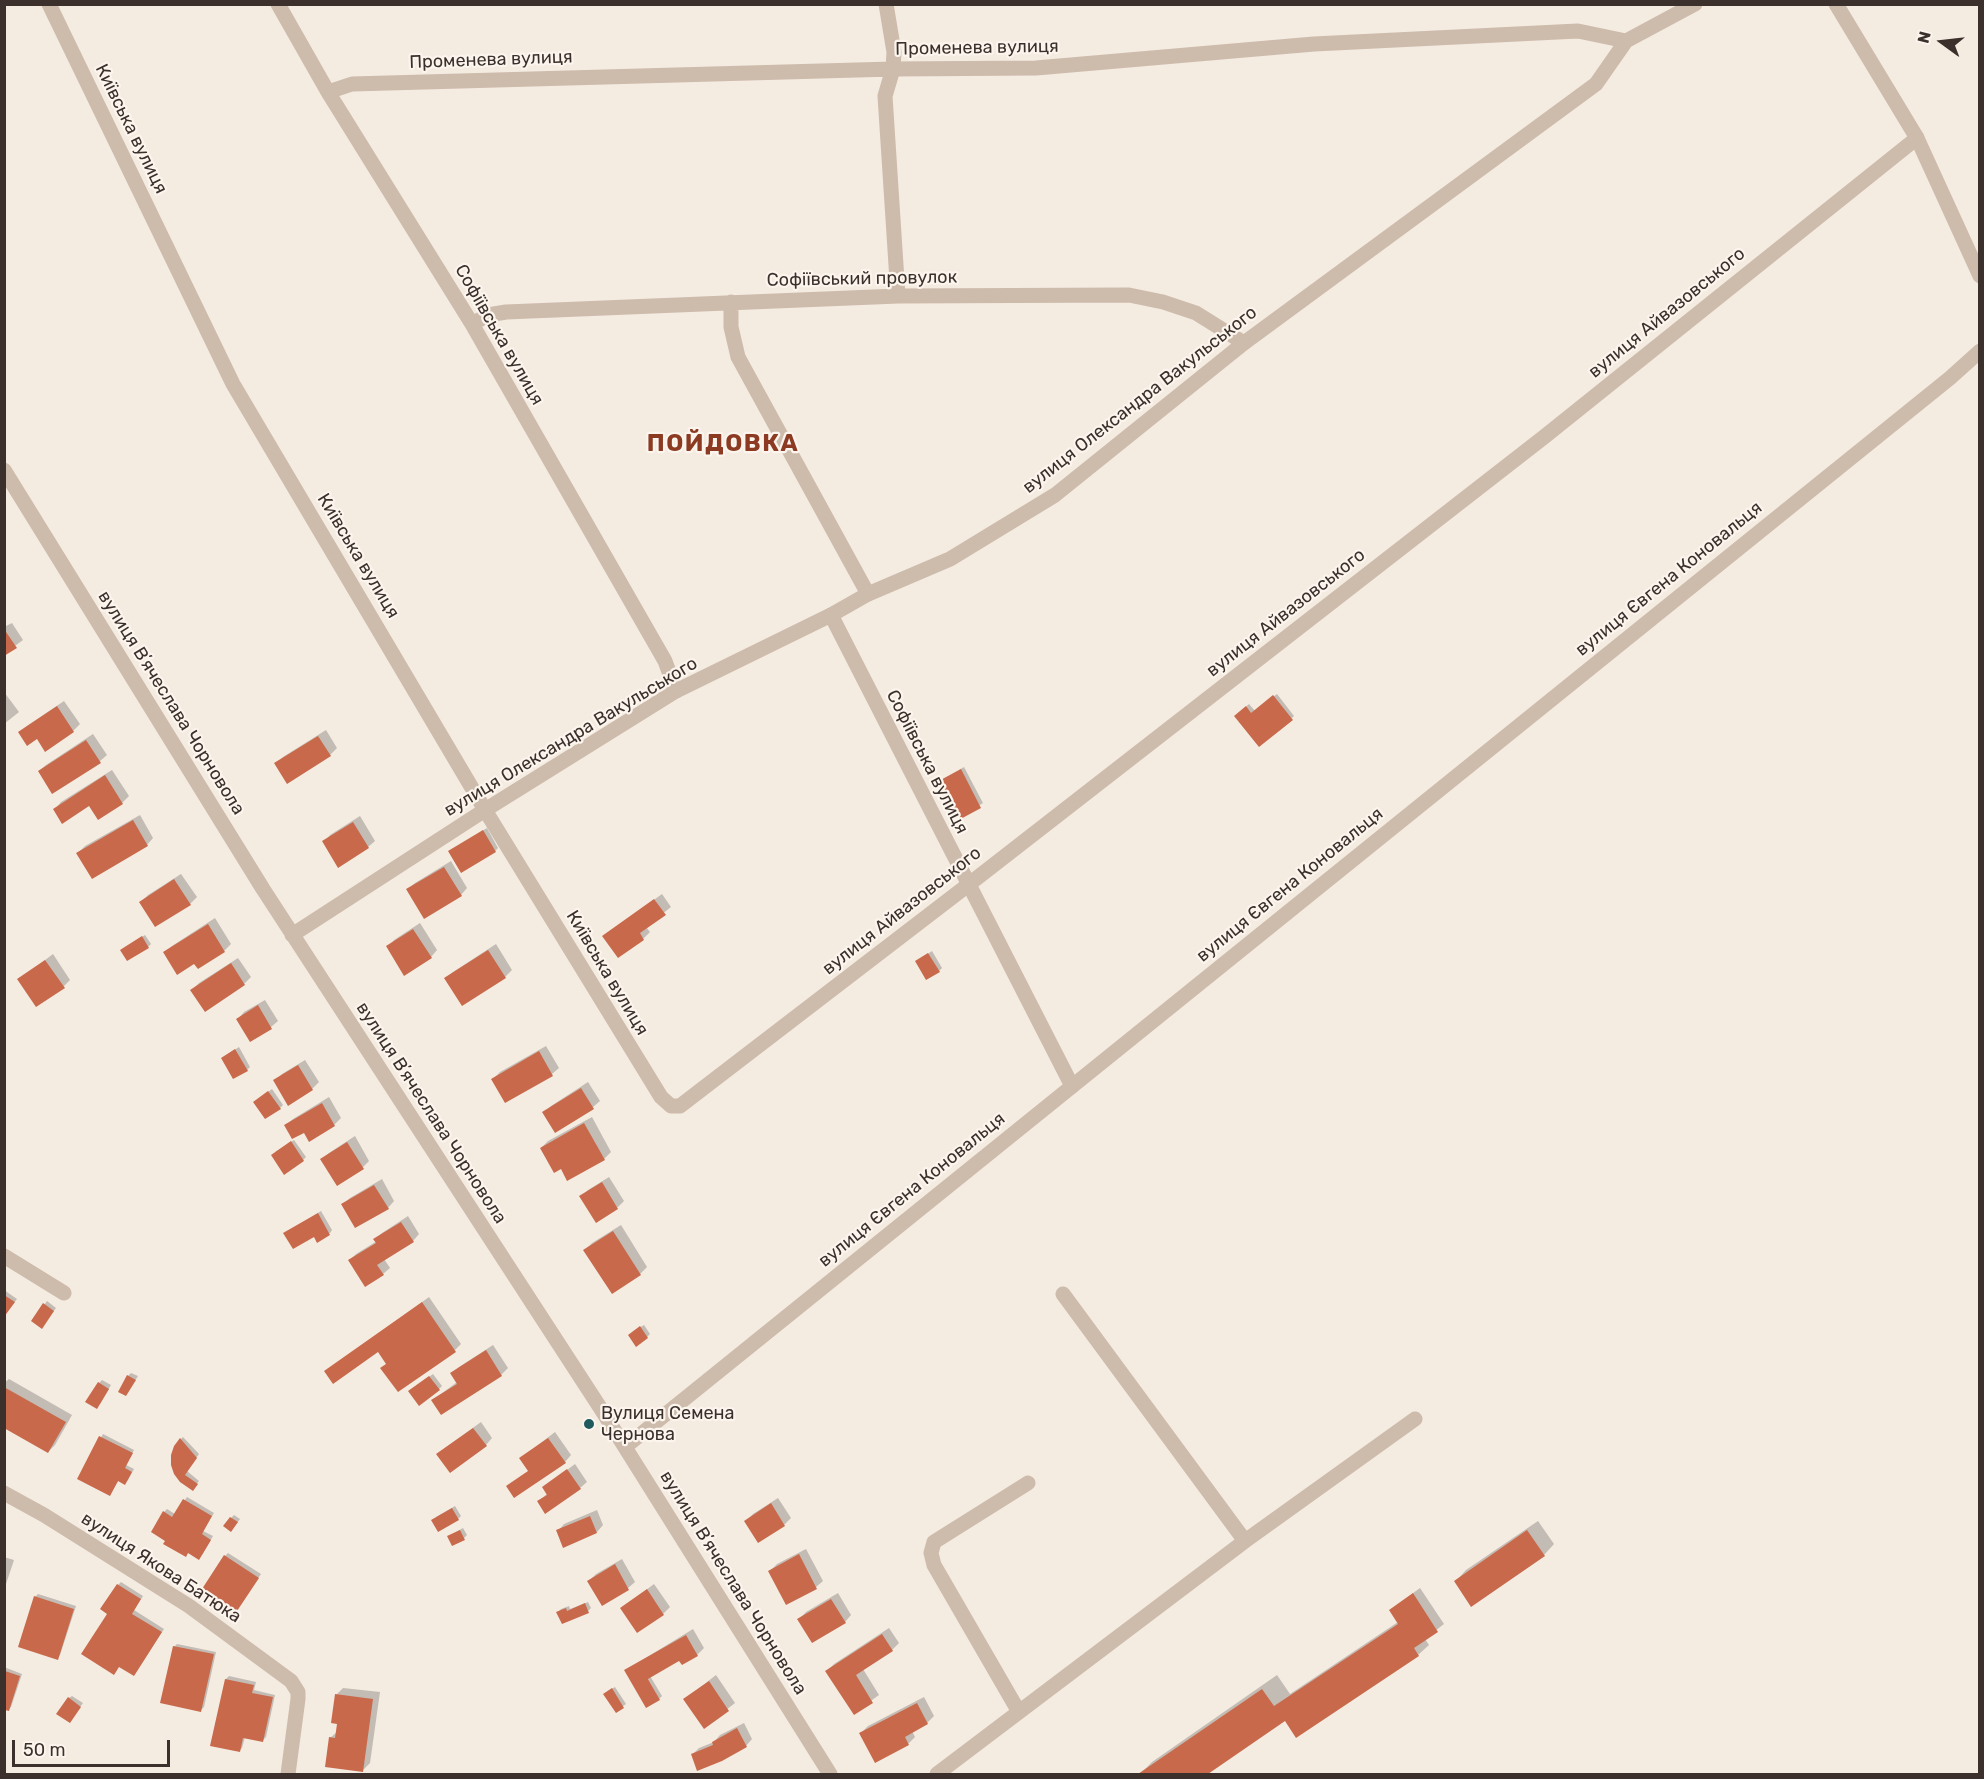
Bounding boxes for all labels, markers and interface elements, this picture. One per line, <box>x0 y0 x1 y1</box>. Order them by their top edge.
north arrow <box>1912 12 1972 72</box>
text: N <box>1913 29 1935 45</box>
street label: Променева вулиця <box>895 36 1059 60</box>
street label: Променева вулиця <box>409 46 573 74</box>
street label: Київська вулиця <box>90 61 172 197</box>
street label: вулиця Айвазовського <box>1584 243 1750 383</box>
street label: Софіївська вулиця <box>450 261 548 409</box>
street label: Софіївський провулок <box>767 267 957 291</box>
street label: вулиця Олександра Вакульського <box>1019 302 1261 498</box>
district label: ПОЙДОВКА <box>647 430 799 458</box>
street label: Київська вулиця <box>312 490 404 622</box>
street label: вулиця Євгена Коновальця <box>1571 497 1767 661</box>
street label: вулиця Айвазовського <box>1202 544 1370 682</box>
street label: вулиця Вʼячеслава Чорновола <box>93 587 249 819</box>
street label: вулиця Олександра Вакульського <box>441 653 701 821</box>
street label: Софіївська вулиця <box>881 686 973 838</box>
street label: вулиця Євгена Коновальця <box>1192 803 1388 967</box>
street label: вулиця Айвазовського <box>818 842 986 980</box>
street label: Київська вулиця <box>561 907 653 1039</box>
street label: вулиця Вʼячеслава Чорновола <box>351 998 511 1228</box>
street label: вулиця Євгена Коновальця <box>814 1108 1010 1272</box>
place label: Вулиця Семена Чернова <box>601 1403 734 1446</box>
marker: Вулиця Семена Чернова <box>582 1417 596 1431</box>
street label: вулиця Вʼячеслава Чорновола <box>655 1467 811 1699</box>
street label: вулиця Якова Батюка <box>77 1508 245 1628</box>
scale bar <box>15 1728 172 1766</box>
text: 50 m <box>23 1739 66 1761</box>

